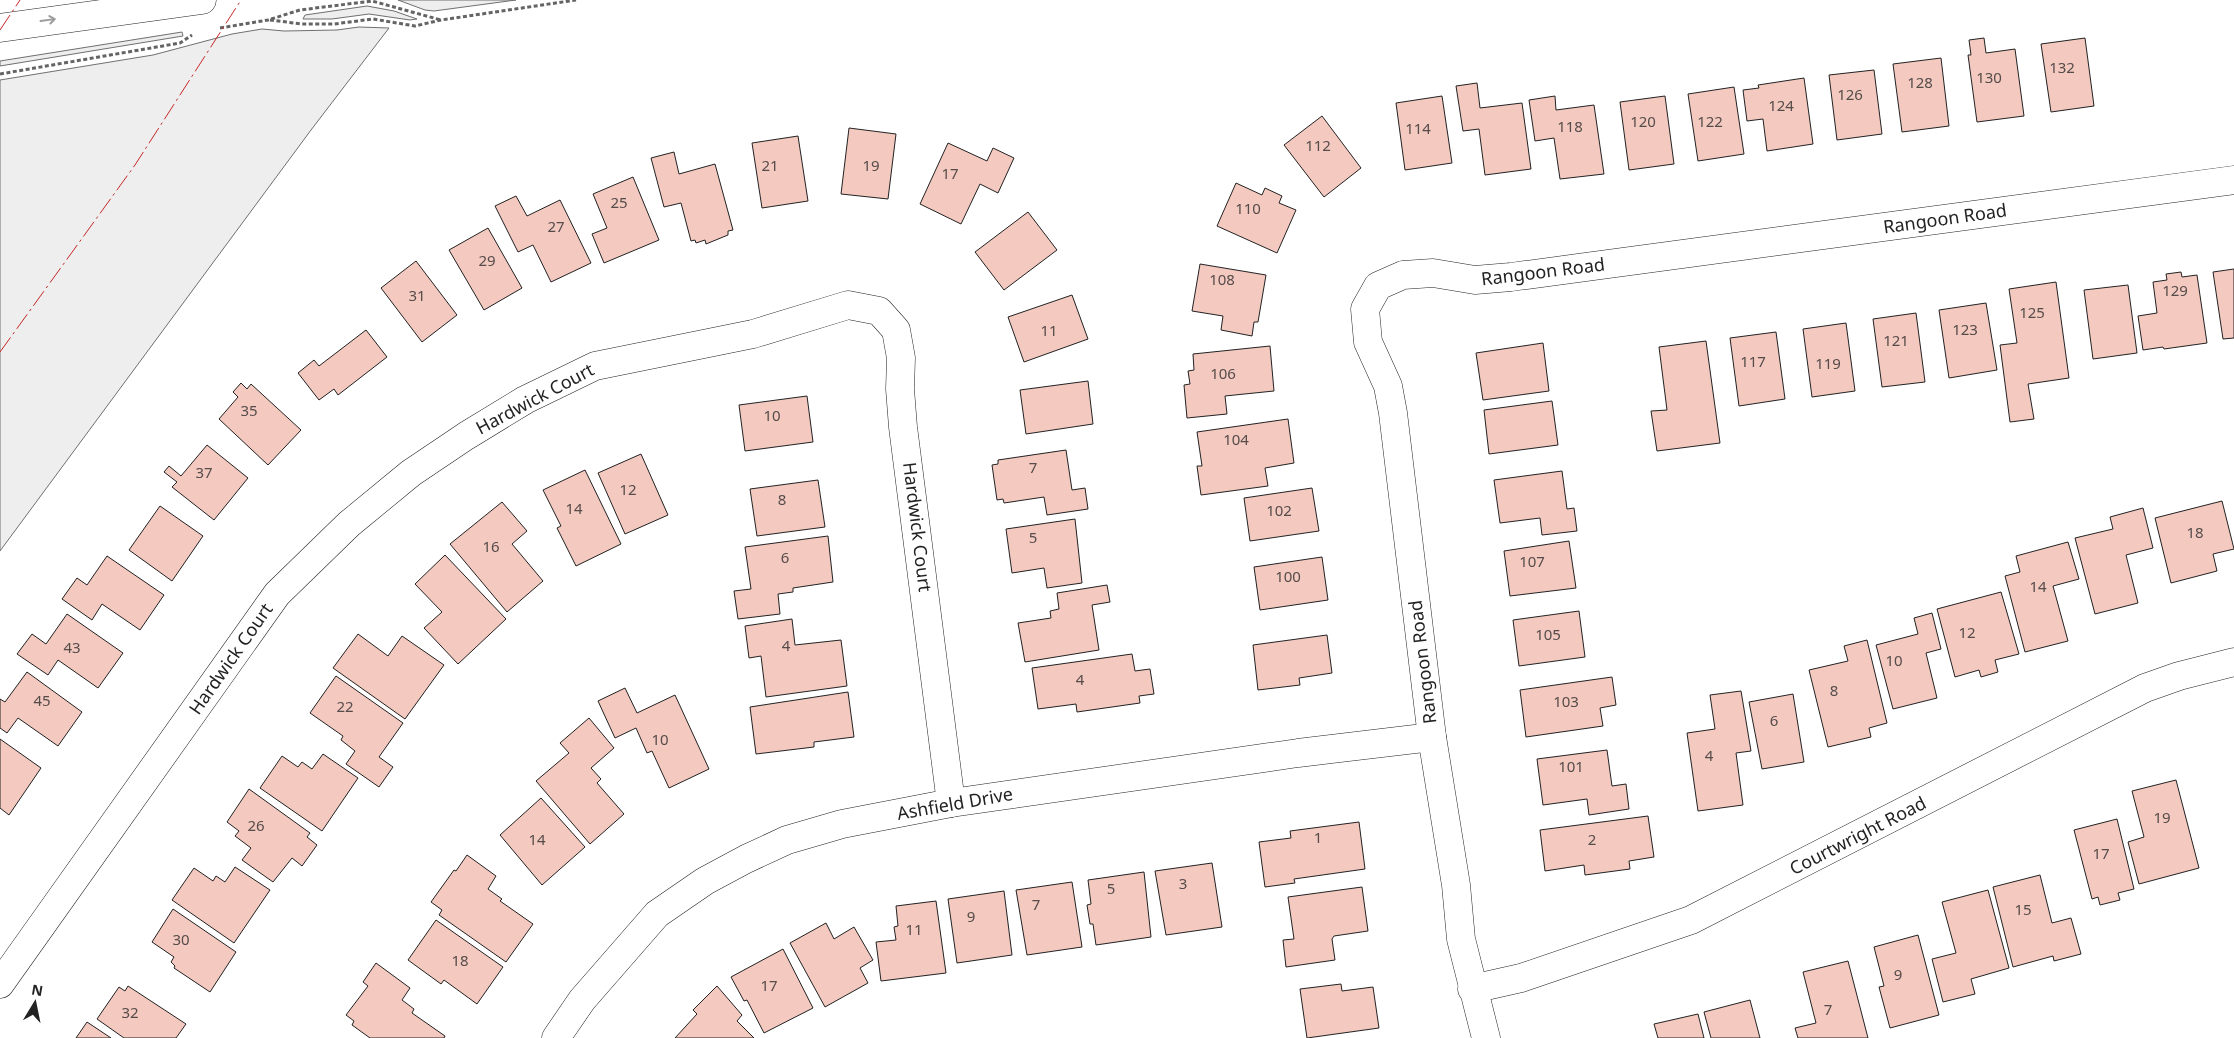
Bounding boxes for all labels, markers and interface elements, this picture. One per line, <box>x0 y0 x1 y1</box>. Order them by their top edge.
one-way arrow <box>40 15 56 25</box>
house number: 132 <box>2049 57 2075 77</box>
house number: 130 <box>1976 67 2002 87</box>
house number: 128 <box>1907 72 1933 92</box>
house number: 126 <box>1837 84 1863 104</box>
house number: 124 <box>1768 95 1794 115</box>
house number: 120 <box>1630 111 1656 131</box>
house number: 122 <box>1697 111 1723 131</box>
house number: 118 <box>1557 116 1583 136</box>
house number: 114 <box>1405 118 1431 138</box>
house number: 112 <box>1305 135 1331 155</box>
house number: 21 <box>761 155 779 175</box>
house number: 19 <box>862 155 880 175</box>
house number: 17 <box>941 163 959 183</box>
house number: 25 <box>610 192 628 212</box>
street label: Rangoon Road <box>1882 197 2008 239</box>
house number: 110 <box>1235 198 1261 218</box>
house number: 27 <box>547 216 565 236</box>
house number: 29 <box>478 250 496 270</box>
street label: Rangoon Road <box>1480 252 1606 290</box>
house number: 108 <box>1209 269 1235 289</box>
house number: 129 <box>2162 280 2188 300</box>
house number: 31 <box>408 285 426 305</box>
house number: 125 <box>2019 302 2045 322</box>
house number: 123 <box>1952 319 1978 339</box>
house number: 11 <box>1040 320 1058 340</box>
house number: 121 <box>1883 330 1909 350</box>
house number: 117 <box>1740 351 1766 371</box>
house number: 119 <box>1815 353 1841 373</box>
street label: Hardwick Court <box>471 357 598 439</box>
house number: 106 <box>1210 363 1236 383</box>
house number: 35 <box>240 400 258 420</box>
house number: 10 <box>763 405 781 425</box>
house number: 104 <box>1223 429 1249 449</box>
house number: 7 <box>1029 457 1037 477</box>
street label: Hardwick Court <box>898 461 938 594</box>
house number: 37 <box>195 462 213 482</box>
house number: 12 <box>619 479 637 499</box>
house number: 8 <box>778 489 786 509</box>
house number: 14 <box>565 498 583 518</box>
house number: 102 <box>1266 500 1292 520</box>
house number: 18 <box>2186 522 2204 542</box>
house number: 5 <box>1029 527 1037 547</box>
house number: 16 <box>482 536 500 556</box>
house number: 6 <box>781 547 789 567</box>
house number: 107 <box>1519 551 1545 571</box>
house number: 100 <box>1275 566 1301 586</box>
house number: 14 <box>2029 576 2047 596</box>
street label: Hardwick Court <box>183 598 278 719</box>
street label: Rangoon Road <box>1403 599 1441 725</box>
house number: 12 <box>1958 622 1976 642</box>
house number: 105 <box>1535 624 1561 644</box>
house number: 4 <box>782 635 791 655</box>
house number: 43 <box>63 637 81 657</box>
house number: 10 <box>1885 650 1903 670</box>
house number: 4 <box>1076 669 1085 689</box>
house number: 8 <box>1830 680 1838 700</box>
house number: 45 <box>33 690 51 710</box>
house number: 103 <box>1553 691 1579 711</box>
house number: 22 <box>336 696 354 716</box>
house number: 6 <box>1770 710 1778 730</box>
house number: 10 <box>651 729 669 749</box>
house number: 4 <box>1705 745 1714 765</box>
house number: 101 <box>1558 756 1584 776</box>
street label: Ashfield Drive <box>895 781 1015 825</box>
street label: Courtwright Road <box>1785 790 1930 880</box>
house number: 19 <box>2153 807 2171 827</box>
house number: 26 <box>247 815 265 835</box>
house number: 1 <box>1314 827 1322 847</box>
house number: 14 <box>528 829 546 849</box>
house number: 2 <box>1588 829 1596 849</box>
house number: 17 <box>2092 843 2110 863</box>
house number: 3 <box>1179 873 1187 893</box>
house number: 5 <box>1107 878 1115 898</box>
house number: 7 <box>1032 894 1040 914</box>
house number: 15 <box>2014 899 2032 919</box>
house number: 9 <box>967 906 975 926</box>
house number: 11 <box>905 919 923 939</box>
house number: 30 <box>172 929 190 949</box>
house number: 18 <box>451 950 469 970</box>
house number: 9 <box>1894 964 1902 984</box>
house number: 17 <box>760 975 778 995</box>
north arrow <box>10 978 60 1028</box>
text: N <box>30 979 45 1000</box>
house number: 7 <box>1824 999 1832 1019</box>
house number: 32 <box>121 1002 139 1022</box>

